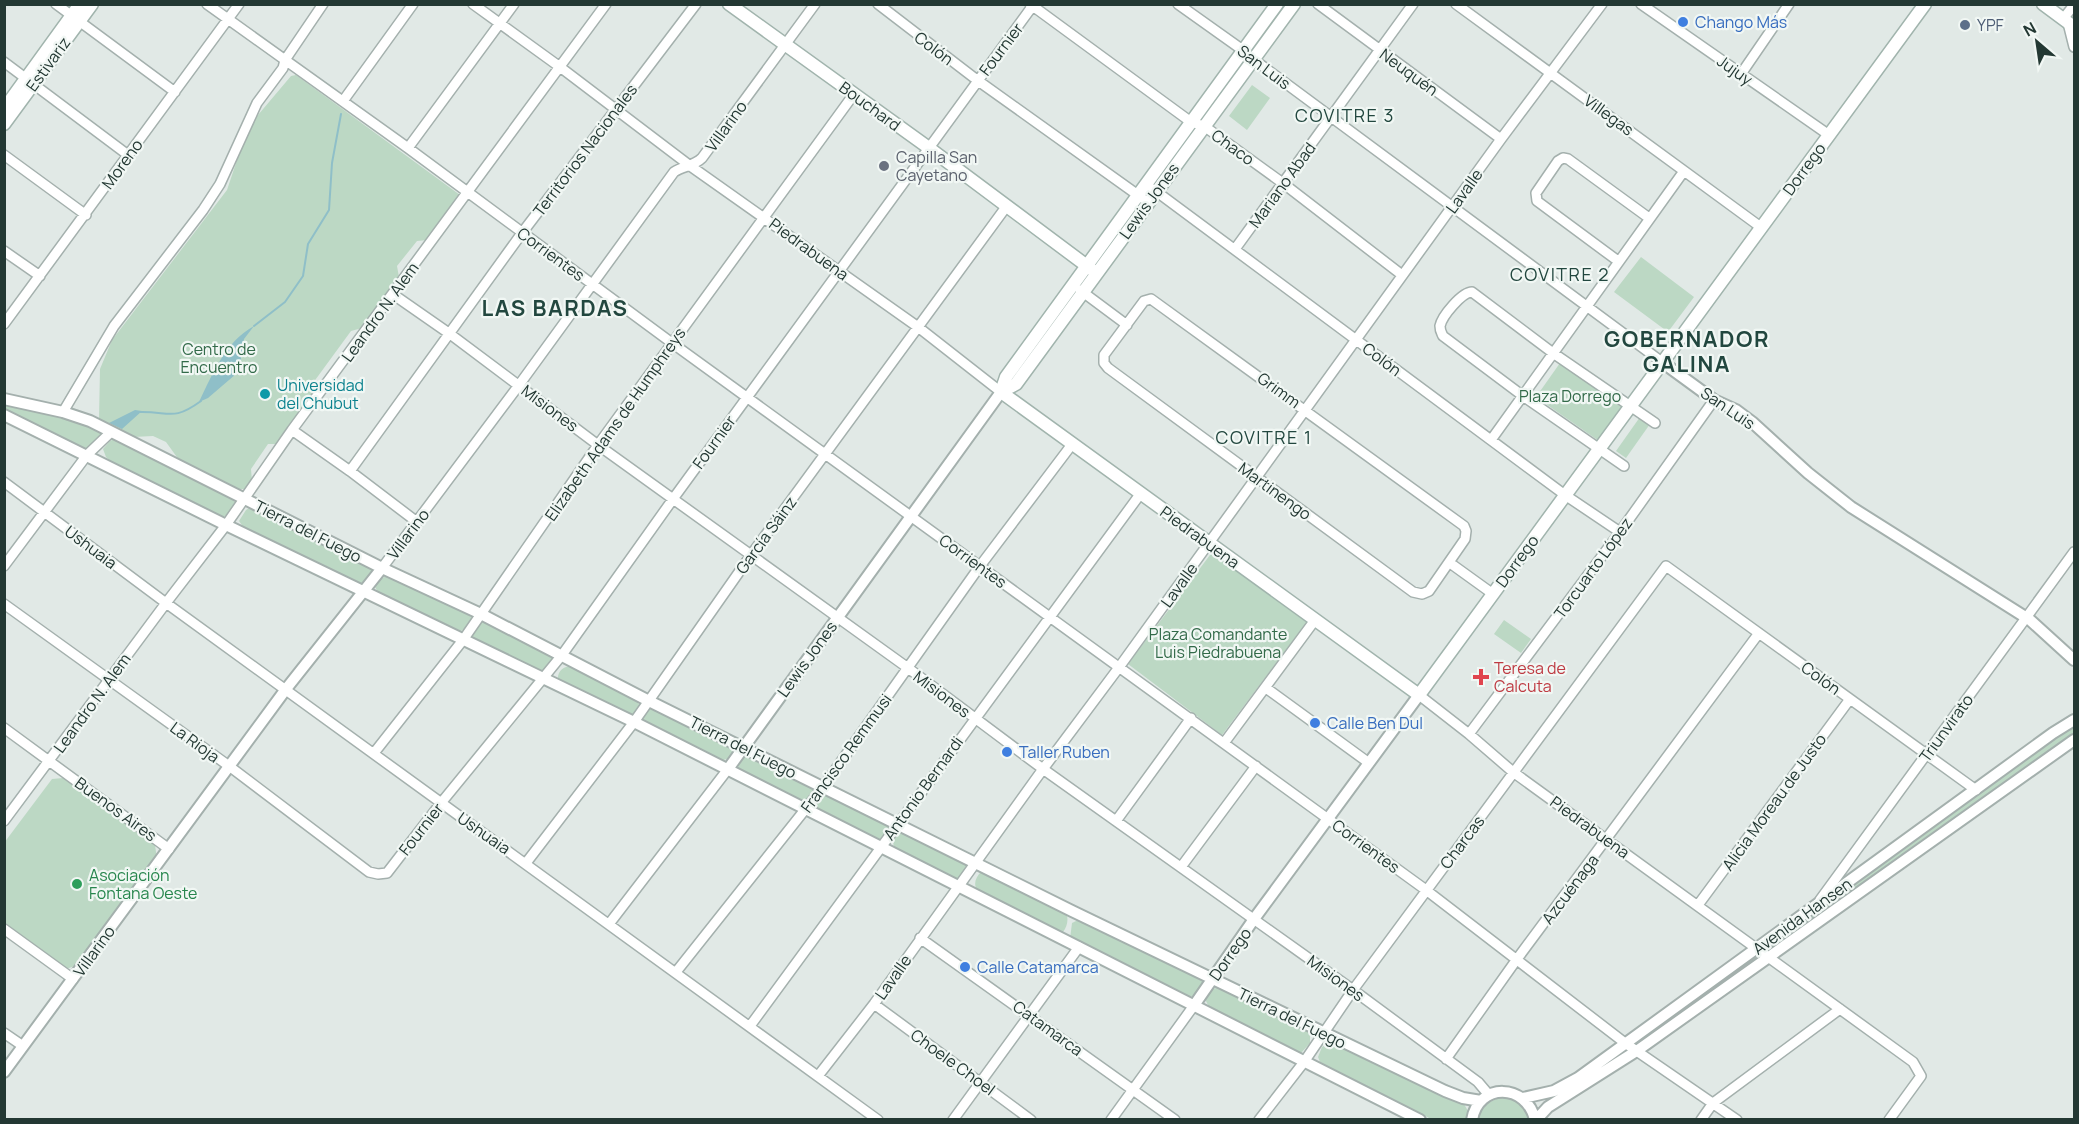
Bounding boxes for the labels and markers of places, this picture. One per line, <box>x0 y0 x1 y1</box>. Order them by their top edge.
place label: Chango Más <box>1695 11 1787 33</box>
place label: YPF <box>1977 14 2004 36</box>
marker: Chango Más <box>1676 15 1690 29</box>
marker: YPF <box>1958 18 1972 32</box>
place label: Capilla San Cayetano <box>896 146 977 186</box>
marker: Capilla San Cayetano <box>877 159 891 173</box>
place label: Universidad del Chubut <box>277 374 364 414</box>
marker: Universidad del Chubut <box>258 387 272 401</box>
place label: Teresa de Calcuta <box>1494 657 1566 697</box>
marker: Teresa de Calcuta <box>1472 668 1490 686</box>
place label: Calle Ben Dul <box>1327 712 1423 734</box>
marker: Calle Ben Dul <box>1308 716 1322 730</box>
place label: Taller Ruben <box>1019 741 1110 763</box>
marker: Taller Ruben <box>1000 745 1014 759</box>
place label: Asociación Fontana Oeste <box>89 864 197 904</box>
marker: Asociación Fontana Oeste <box>70 877 84 891</box>
place label: Calle Catamarca <box>977 956 1099 978</box>
marker: Calle Catamarca <box>958 960 972 974</box>

